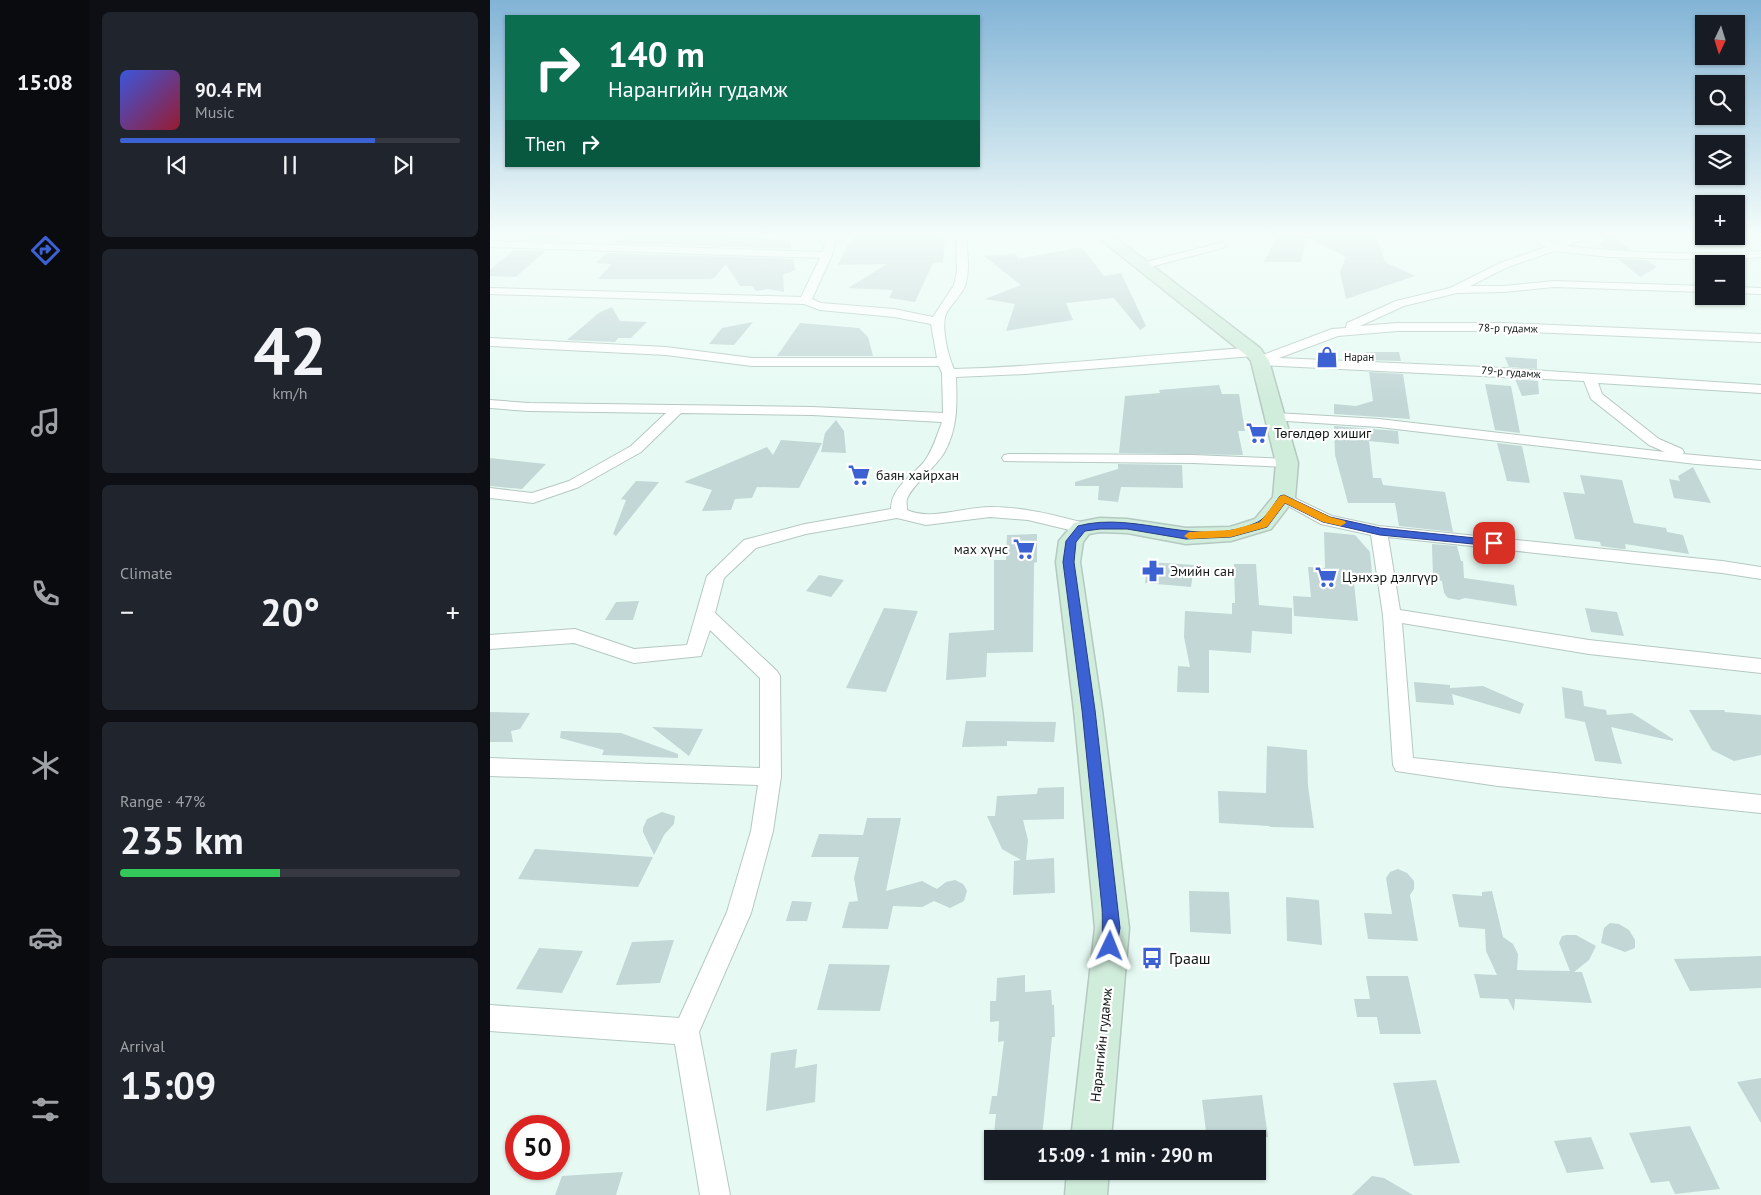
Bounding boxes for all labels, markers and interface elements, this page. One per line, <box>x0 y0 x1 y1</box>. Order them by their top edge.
north arrow <box>1695 15 1745 65</box>
map controls <box>1695 15 1745 305</box>
text: 140 m <box>608 31 705 77</box>
icon: right <box>525 35 590 100</box>
text: 15:08 <box>17 68 73 96</box>
text: Нарангийн гудамж <box>608 75 788 103</box>
button: search <box>1695 75 1745 125</box>
text: 90.4 FM <box>195 78 262 102</box>
text: Music <box>195 102 235 122</box>
icon: right <box>576 130 604 158</box>
text: Then <box>525 132 566 156</box>
button: layers <box>1695 135 1745 185</box>
icon: previous <box>163 151 191 179</box>
icon: pause <box>276 151 304 179</box>
icon: next <box>389 151 417 179</box>
button: + <box>1695 195 1745 245</box>
icon: directions <box>28 233 63 268</box>
button: − <box>1695 255 1745 305</box>
text: 42 <box>253 308 327 392</box>
street label: 78-р гудамж <box>1478 320 1539 336</box>
shop icon: Наран <box>1314 344 1340 370</box>
place label: Наран <box>1344 350 1374 364</box>
street label: 79-р гудамж <box>1481 363 1542 381</box>
text: km/h <box>272 383 308 403</box>
icon: music <box>28 405 63 440</box>
supermarket icon: Төгөлдөр хишиг <box>1244 420 1270 446</box>
place label: Төгөлдөр хишиг <box>1274 424 1372 442</box>
supermarket icon: баян хайрхан <box>846 462 872 488</box>
place label: баян хайрхан <box>876 466 959 484</box>
pin <box>1473 522 1515 564</box>
icon: arrive <box>1480 529 1508 557</box>
supermarket icon: мах хүнс <box>1011 536 1037 562</box>
place label: мах хүнс <box>954 540 1008 558</box>
pharmacy icon: Эмийн сан <box>1140 558 1166 584</box>
place label: Эмийн сан <box>1170 562 1235 580</box>
text: Climate <box>120 563 172 583</box>
supermarket icon: Цэнхэр дэлгүүр <box>1313 564 1339 590</box>
place label: Цэнхэр дэлгүүр <box>1342 568 1438 586</box>
icon: phone <box>28 576 63 611</box>
text: 20° <box>260 587 320 636</box>
text: − <box>120 593 134 630</box>
text: + <box>446 593 460 630</box>
icon: climate <box>28 748 63 783</box>
text: Range · 47% <box>120 791 205 811</box>
text: 235 km <box>120 815 244 864</box>
position arrow <box>1083 919 1135 971</box>
icon: car <box>28 920 63 955</box>
bus stop icon: Грааш <box>1139 945 1165 971</box>
place label: Грааш <box>1169 948 1211 968</box>
street label: Нарангийн гудамж <box>1086 986 1116 1103</box>
text: Arrival <box>120 1036 165 1056</box>
text: 15:09 <box>120 1060 216 1109</box>
icon: filters <box>28 1092 63 1127</box>
speed limit sign: 50 <box>505 1115 570 1180</box>
text: 15:09 · 1 min · 290 m <box>1037 1143 1213 1167</box>

